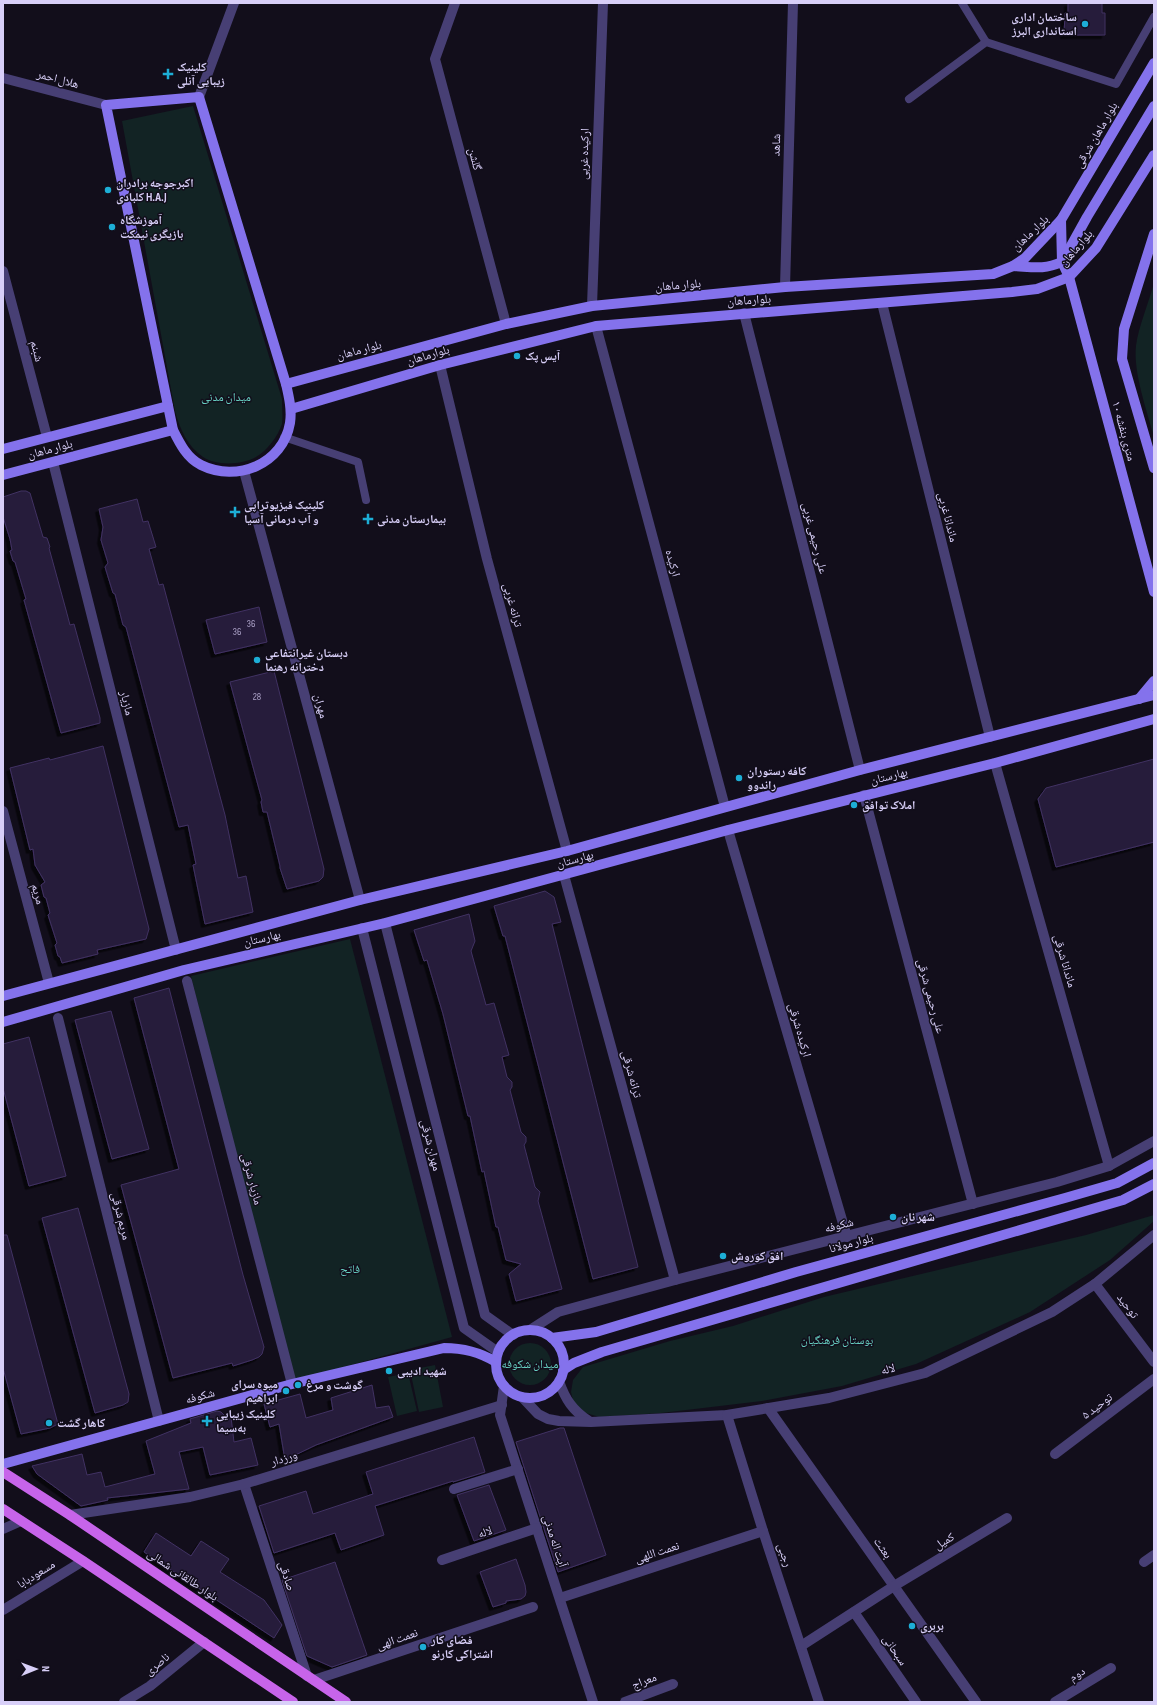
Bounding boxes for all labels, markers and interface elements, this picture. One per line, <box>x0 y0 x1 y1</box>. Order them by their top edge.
place label: ساختمان اداری استانداری البرز <box>1011 10 1077 39</box>
marker: ساختمان اداری استانداری البرز <box>1080 19 1090 29</box>
place label: کلینیک زیبایی آنلی <box>177 60 225 89</box>
street label: هلال احمر <box>34 66 80 92</box>
marker: کلینیک زیبایی آنلی <box>162 68 174 80</box>
street label: بلوار ماهان شرقی <box>1071 100 1121 171</box>
street label: ارکیده غربی <box>576 128 593 180</box>
street label: شاهد <box>769 133 784 157</box>
street label: گلشن <box>464 146 485 172</box>
place label: اکبرجوجه برادران کلبادی H.A.J <box>116 176 194 205</box>
marker: اکبرجوجه برادران کلبادی H.A.J <box>103 185 113 195</box>
street label: بلوار ماهان <box>1009 212 1052 255</box>
place label: آموزشگاه بازیگری نیمکت <box>120 213 183 242</box>
marker: آموزشگاه بازیگری نیمکت <box>107 222 117 232</box>
street label: بلوارماهان <box>1056 227 1096 270</box>
street label: بلوار ماهان <box>655 276 702 295</box>
street label: بلوارماهان <box>727 291 772 310</box>
street label: بلوار ماهان <box>335 337 383 364</box>
street label: شبنم <box>27 339 47 363</box>
street label: بلوارماهان <box>405 342 451 369</box>
place label: آیس پک <box>525 349 561 364</box>
marker: آیس پک <box>512 351 522 361</box>
park label: میدان مدنی <box>201 390 251 405</box>
street label: ۱۰ متری بنفشه <box>1108 399 1139 463</box>
street label: بلوار ماهان <box>26 436 74 463</box>
street label: ماندانا غربی <box>934 491 961 544</box>
place label: کلینیک فیزیوتراپی و آب درمانی آسیا <box>244 498 325 527</box>
street label: علی رحیمی غربی <box>798 501 831 575</box>
marker: کلینیک فیزیوتراپی و آب درمانی آسیا <box>229 506 241 518</box>
place label: بیمارستان مدنی <box>377 512 446 527</box>
marker: بیمارستان مدنی <box>362 513 374 525</box>
street label: ارکیده <box>662 548 683 578</box>
street label: ترانه غربی <box>499 582 526 629</box>
house number: 36 <box>247 618 255 630</box>
house number: 36 <box>233 626 241 638</box>
place label: دبستان غیرانتفاعی دخترانه رهنما <box>265 646 348 675</box>
marker: دبستان غیرانتفاعی دخترانه رهنما <box>252 655 262 665</box>
street label: مازیار <box>116 688 137 717</box>
house number: 28 <box>253 691 261 703</box>
street label: مهران <box>310 692 331 720</box>
place label: کافه رستوران راندوو <box>747 764 807 793</box>
street label: بهارستان <box>869 765 909 788</box>
marker: کافه رستوران راندوو <box>734 773 744 783</box>
place label: املاک توافق <box>862 798 916 813</box>
marker: املاک توافق <box>849 800 859 810</box>
street label: بهارستان <box>555 847 595 872</box>
street label: مریم <box>28 882 47 906</box>
street label: بهارستان <box>242 927 282 950</box>
street label: ماندانا شرقی <box>1050 933 1079 989</box>
street label: علی رحیمی شرقی <box>913 957 948 1035</box>
street label: ارکیده شرقی <box>785 1001 814 1059</box>
street label: ترانه شرقی <box>618 1049 645 1100</box>
street label: مهران شرقی <box>417 1118 444 1173</box>
street label: مازیار شرقی <box>237 1152 266 1207</box>
street label: مریم شرقی <box>107 1191 134 1242</box>
place label: شهر نان <box>901 1210 935 1225</box>
marker: شهر نان <box>888 1212 898 1222</box>
street label: شکوفه <box>823 1215 855 1236</box>
street label: بلوار مولانا <box>828 1230 875 1257</box>
place label: افق کوروش <box>731 1249 783 1264</box>
marker: افق کوروش <box>718 1251 728 1261</box>
park label: فاتح <box>340 1262 360 1277</box>
street label: توحید <box>1113 1291 1142 1322</box>
park label: بوستان فرهنگیان <box>801 1333 873 1348</box>
park label: میدان شکوفه <box>502 1357 558 1372</box>
street label: لاله <box>879 1360 897 1378</box>
place label: شهید ادیبی <box>397 1364 447 1379</box>
marker: شهید ادیبی <box>384 1366 394 1376</box>
place label: میوه سرای ابراهیم <box>231 1377 278 1406</box>
place label: گوشت و مرغ <box>306 1378 363 1393</box>
marker: گوشت و مرغ <box>293 1380 303 1390</box>
street label: شکوفه <box>184 1385 216 1408</box>
marker: میوه سرای ابراهیم <box>281 1386 291 1396</box>
street label: توحید ۵ <box>1079 1390 1116 1423</box>
place label: کلینیک زیبایی به‌سیما <box>216 1407 276 1436</box>
marker: کلینیک زیبایی به‌سیما <box>201 1415 213 1427</box>
place label: کاهار گشت <box>57 1416 106 1431</box>
marker: کاهار گشت <box>44 1418 54 1428</box>
street label: ورزدار <box>268 1447 299 1470</box>
street label: آیت اله مدنی <box>539 1513 570 1570</box>
street label: لاله <box>476 1523 494 1542</box>
street label: کمیل <box>931 1529 957 1553</box>
street label: بعثت <box>870 1535 895 1562</box>
street label: نعمت اللهی <box>633 1538 681 1567</box>
street label: رجبی <box>774 1541 795 1569</box>
street label: بلوار طالقانی شمالی <box>144 1546 221 1605</box>
street label: مسعودبابا <box>15 1557 58 1592</box>
street label: صادقی <box>275 1559 298 1593</box>
place label: بربری <box>920 1619 944 1634</box>
marker: بربری <box>907 1621 917 1631</box>
street label: نعمت الهی <box>374 1625 420 1654</box>
street label: سبحانی <box>879 1632 910 1669</box>
place label: فضای کار اشتراکی کارنو <box>430 1633 493 1662</box>
marker: فضای کار اشتراکی کارنو <box>418 1642 428 1652</box>
north arrow <box>16 1649 56 1689</box>
street label: ناصری <box>142 1650 173 1679</box>
street label: دوم <box>1066 1664 1088 1685</box>
text: N <box>39 1666 52 1672</box>
street label: معراج <box>629 1670 659 1693</box>

